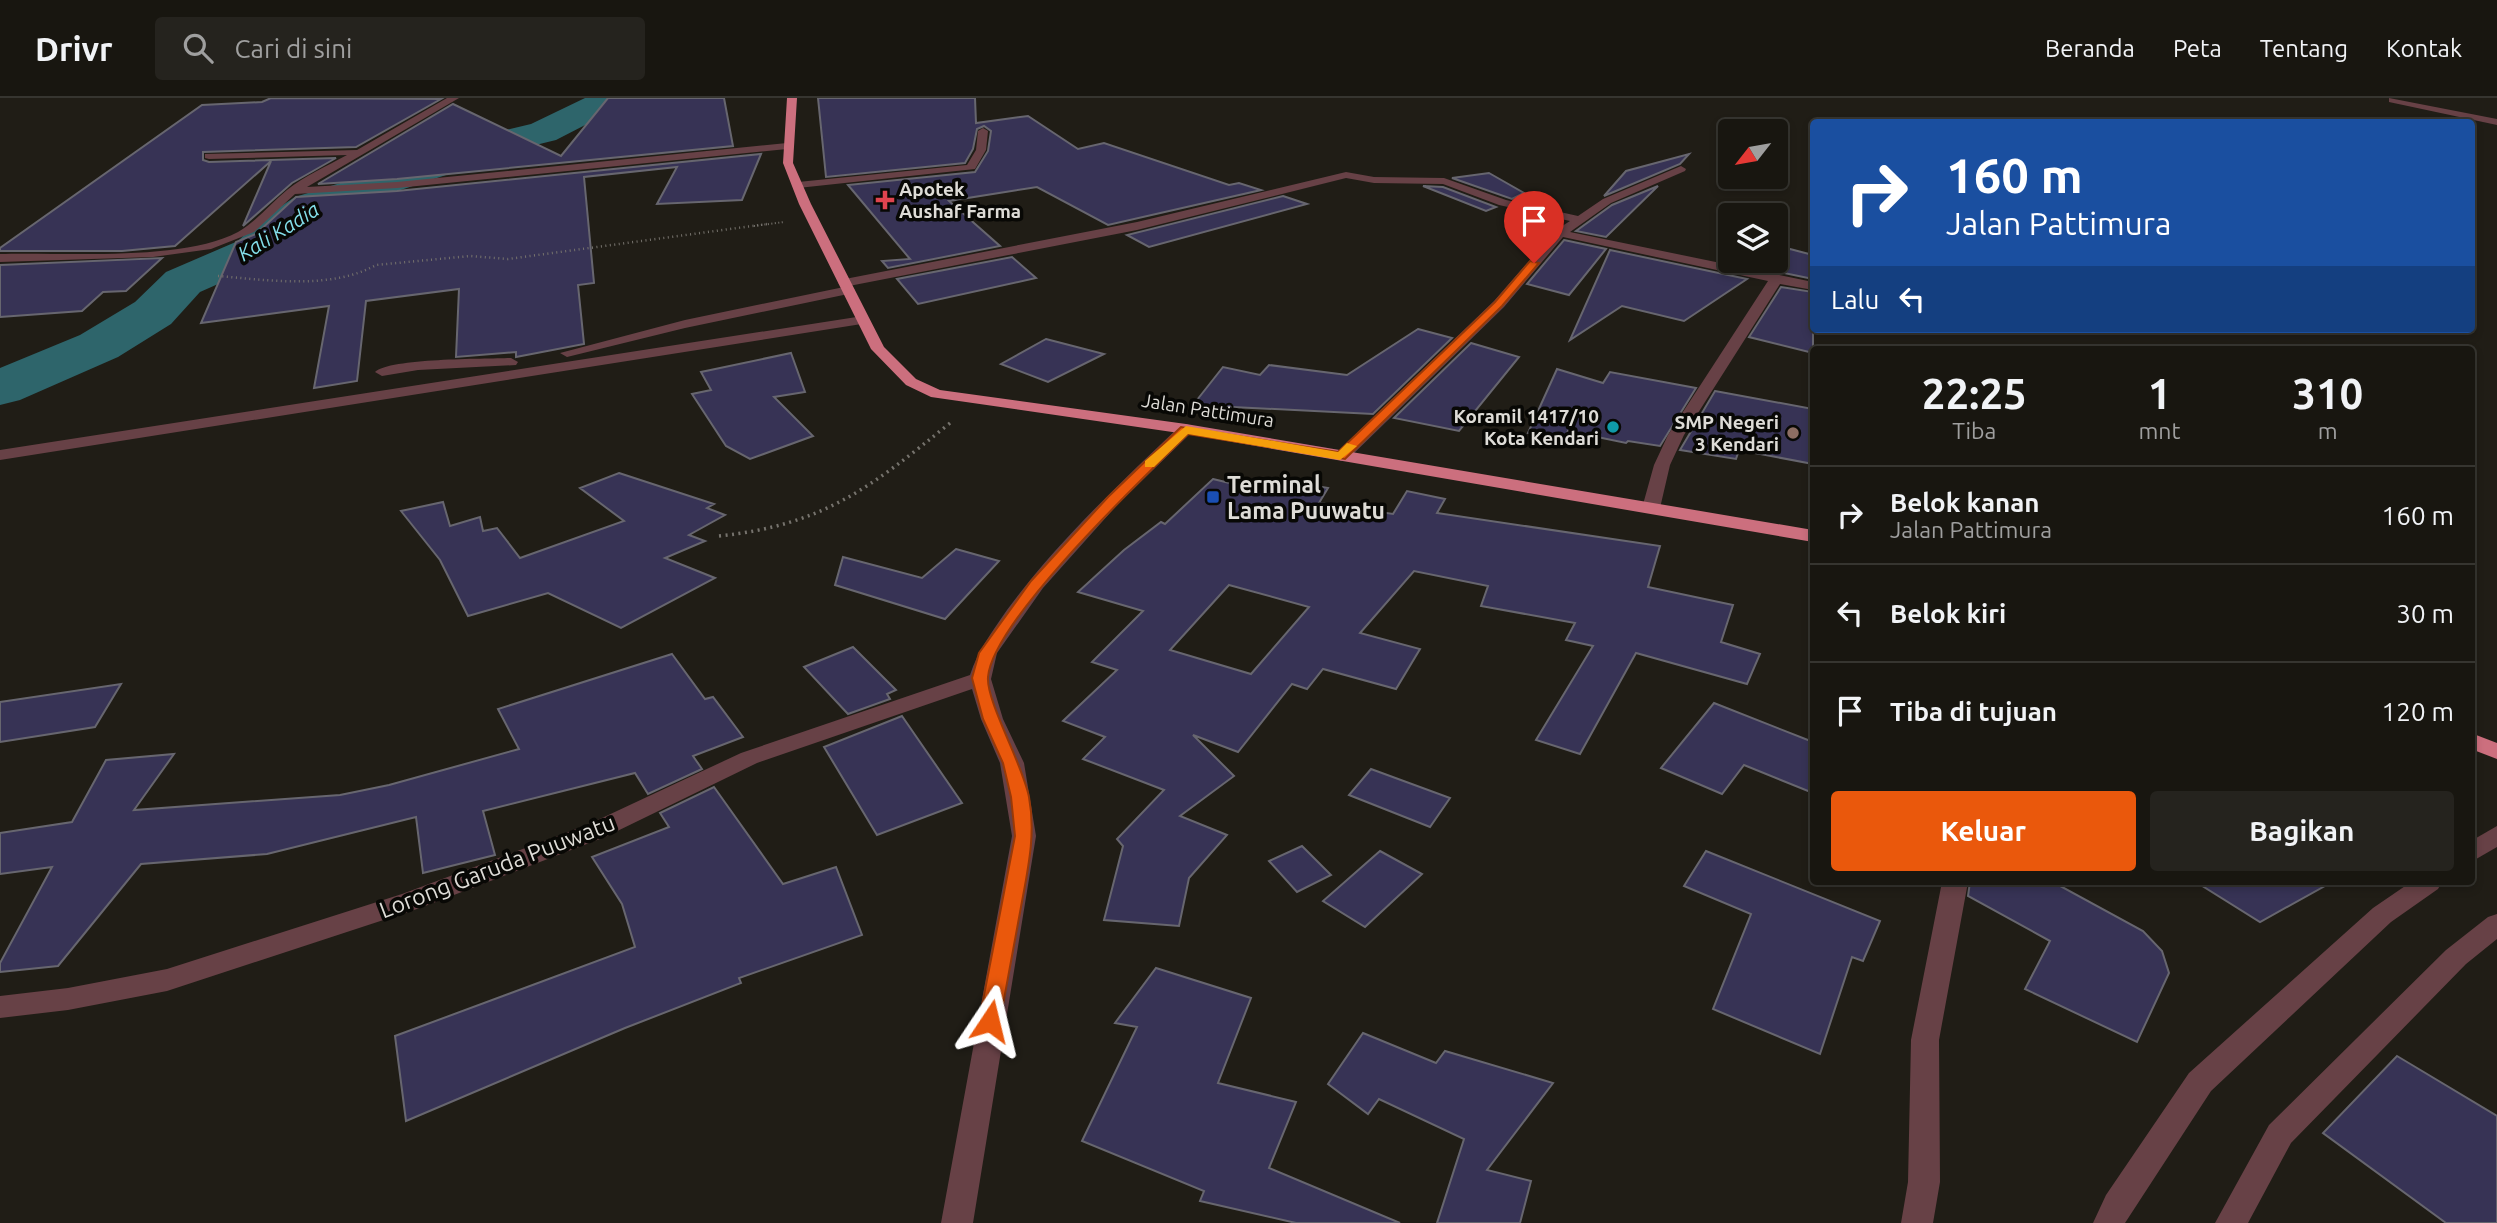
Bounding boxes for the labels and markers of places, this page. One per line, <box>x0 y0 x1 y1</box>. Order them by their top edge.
place label: Apotek Aushaf Farma <box>899 178 1021 222</box>
pin <box>1504 191 1564 263</box>
marker: Apotek Aushaf Farma <box>877 192 893 208</box>
place label: Koramil 1417/10 Kota Kendari <box>1453 405 1599 449</box>
place label: SMP Negeri 3 Kendari <box>1674 411 1779 455</box>
marker: Koramil 1417/10 Kota Kendari <box>1605 419 1621 435</box>
marker: SMP Negeri 3 Kendari <box>1785 425 1801 441</box>
place label: Terminal Lama Puuwatu <box>1227 472 1385 523</box>
marker: Terminal Lama Puuwatu <box>1205 489 1221 505</box>

